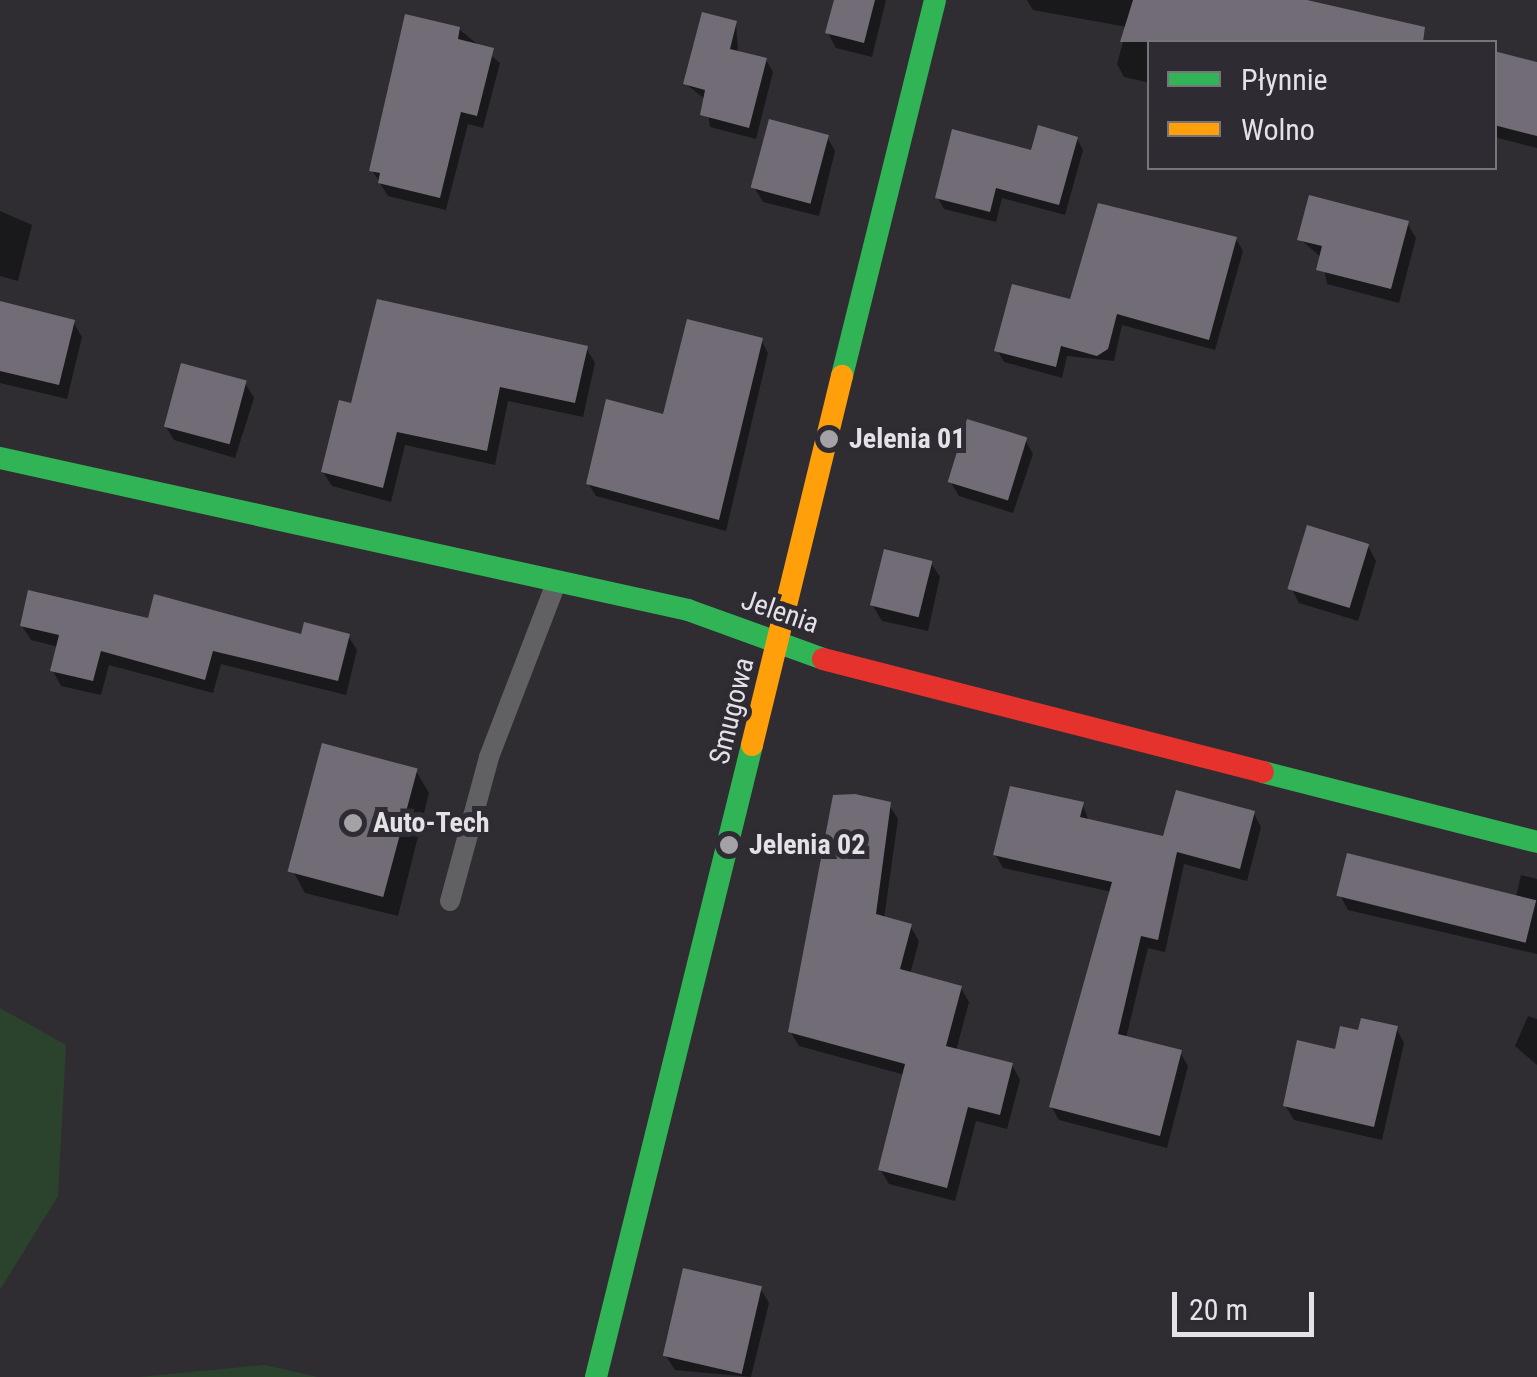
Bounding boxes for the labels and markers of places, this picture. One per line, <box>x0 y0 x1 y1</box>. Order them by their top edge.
place label: Jelenia 01 <box>849 422 965 456</box>
marker: Jelenia 01 <box>818 428 840 450</box>
place label: Auto-Tech <box>373 806 490 840</box>
marker: Auto-Tech <box>342 812 364 834</box>
place label: Jelenia 02 <box>749 828 865 862</box>
marker: Jelenia 02 <box>718 834 740 856</box>

